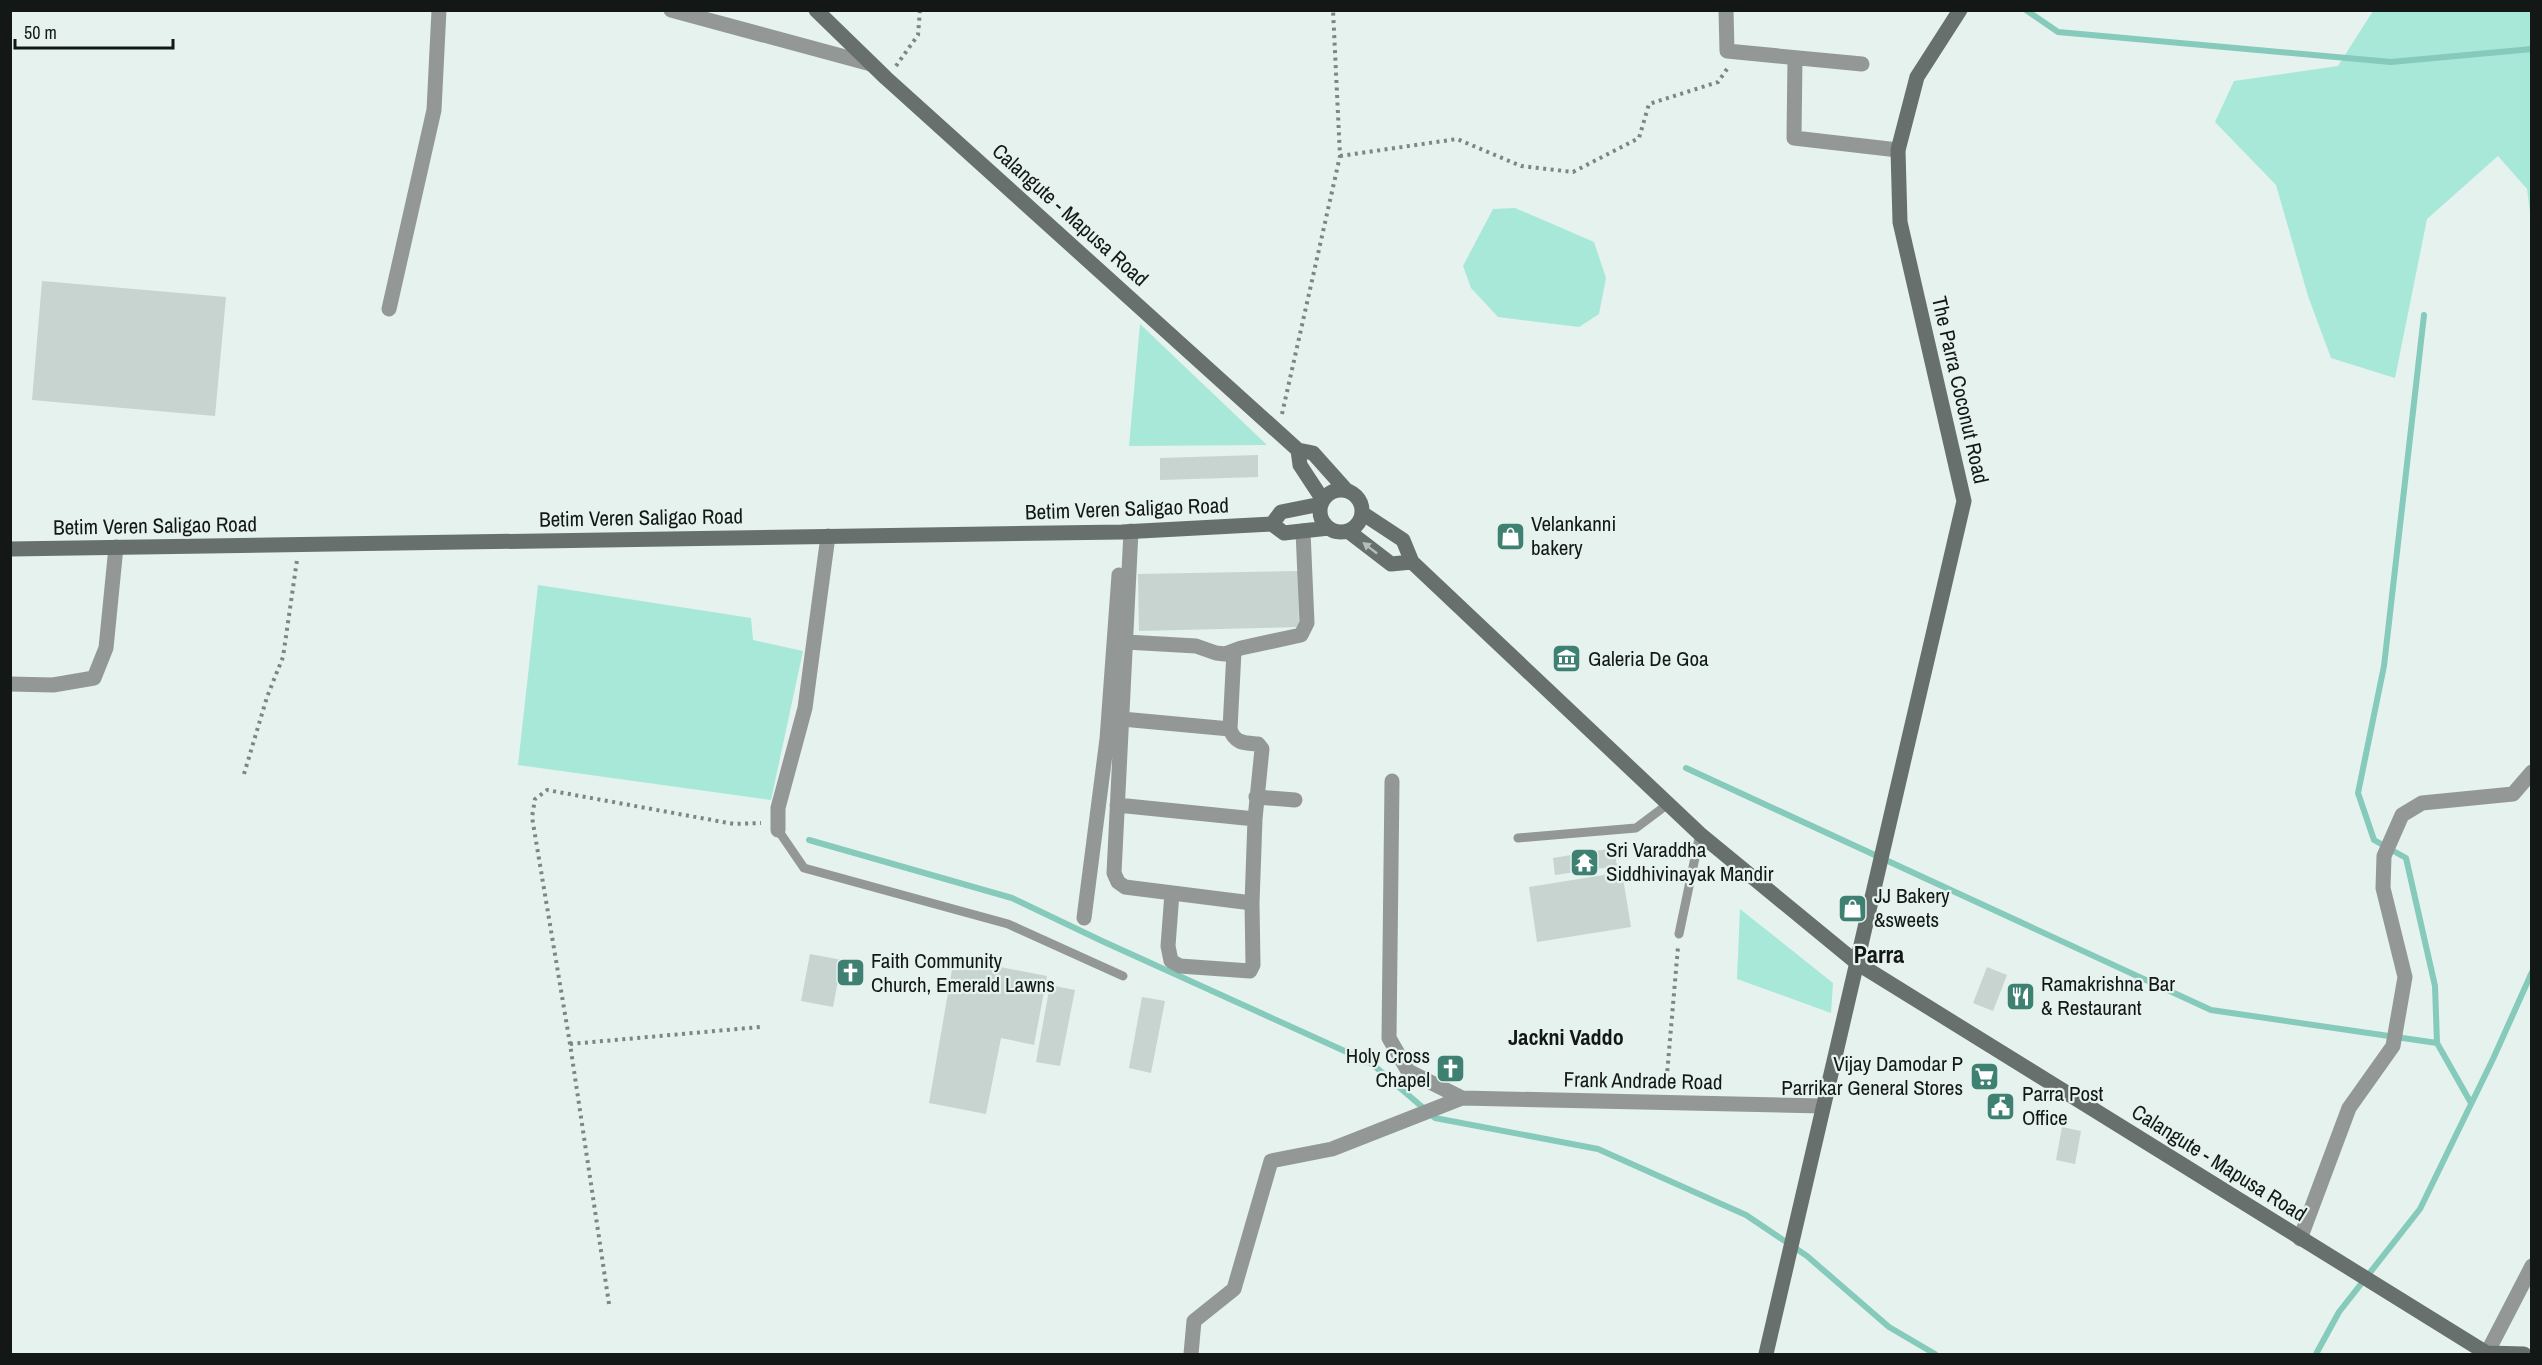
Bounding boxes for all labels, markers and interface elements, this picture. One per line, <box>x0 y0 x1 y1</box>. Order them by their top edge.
scale bar <box>15 12 172 50</box>
text: 50 m <box>24 20 57 45</box>
street label: Calangute - Mapusa Road <box>986 137 1155 293</box>
street label: The Parra Coconut Road <box>1925 293 1996 486</box>
street label: Betim Veren Saligao Road <box>1025 490 1229 527</box>
street label: Betim Veren Saligao Road <box>539 501 743 534</box>
street label: Betim Veren Saligao Road <box>53 509 257 542</box>
place label: Velankanni bakery <box>1531 509 1616 562</box>
shop icon: Velankanni bakery <box>1494 520 1526 552</box>
one-way arrow <box>1362 542 1378 555</box>
museum icon: Galeria De Goa <box>1551 643 1583 675</box>
place label: Galeria De Goa <box>1588 644 1709 673</box>
place label: Sri Varaddha Siddhivinayak Mandir <box>1606 835 1774 888</box>
temple icon: Sri Varaddha Siddhivinayak Mandir <box>1569 846 1601 878</box>
place label: JJ Bakery &sweets <box>1874 881 1950 934</box>
shop icon: JJ Bakery &sweets <box>1837 892 1869 924</box>
district label: Parra <box>1854 938 1904 970</box>
place label: Faith Community Church, Emerald Lawns <box>871 946 1055 999</box>
church icon: Faith Community Church, Emerald Lawns <box>834 957 866 989</box>
place label: Ramakrishna Bar & Restaurant <box>2041 969 2175 1022</box>
restaurant icon: Ramakrishna Bar & Restaurant <box>2004 980 2036 1012</box>
district label: Jackni Vaddo <box>1508 1022 1624 1052</box>
place label: Holy Cross Chapel <box>1346 1041 1430 1094</box>
place label: Vijay Damodar P Parrikar General Stores <box>1781 1049 1963 1102</box>
church icon: Holy Cross Chapel <box>1435 1052 1467 1084</box>
supermarket icon: Vijay Damodar P Parrikar General Stores <box>1968 1060 2000 1092</box>
street label: Frank Andrade Road <box>1563 1065 1723 1096</box>
place label: Parra Post Office <box>2022 1079 2104 1132</box>
public building icon: Parra Post Office <box>1985 1090 2017 1122</box>
street label: Calangute - Mapusa Road <box>2126 1097 2312 1228</box>

